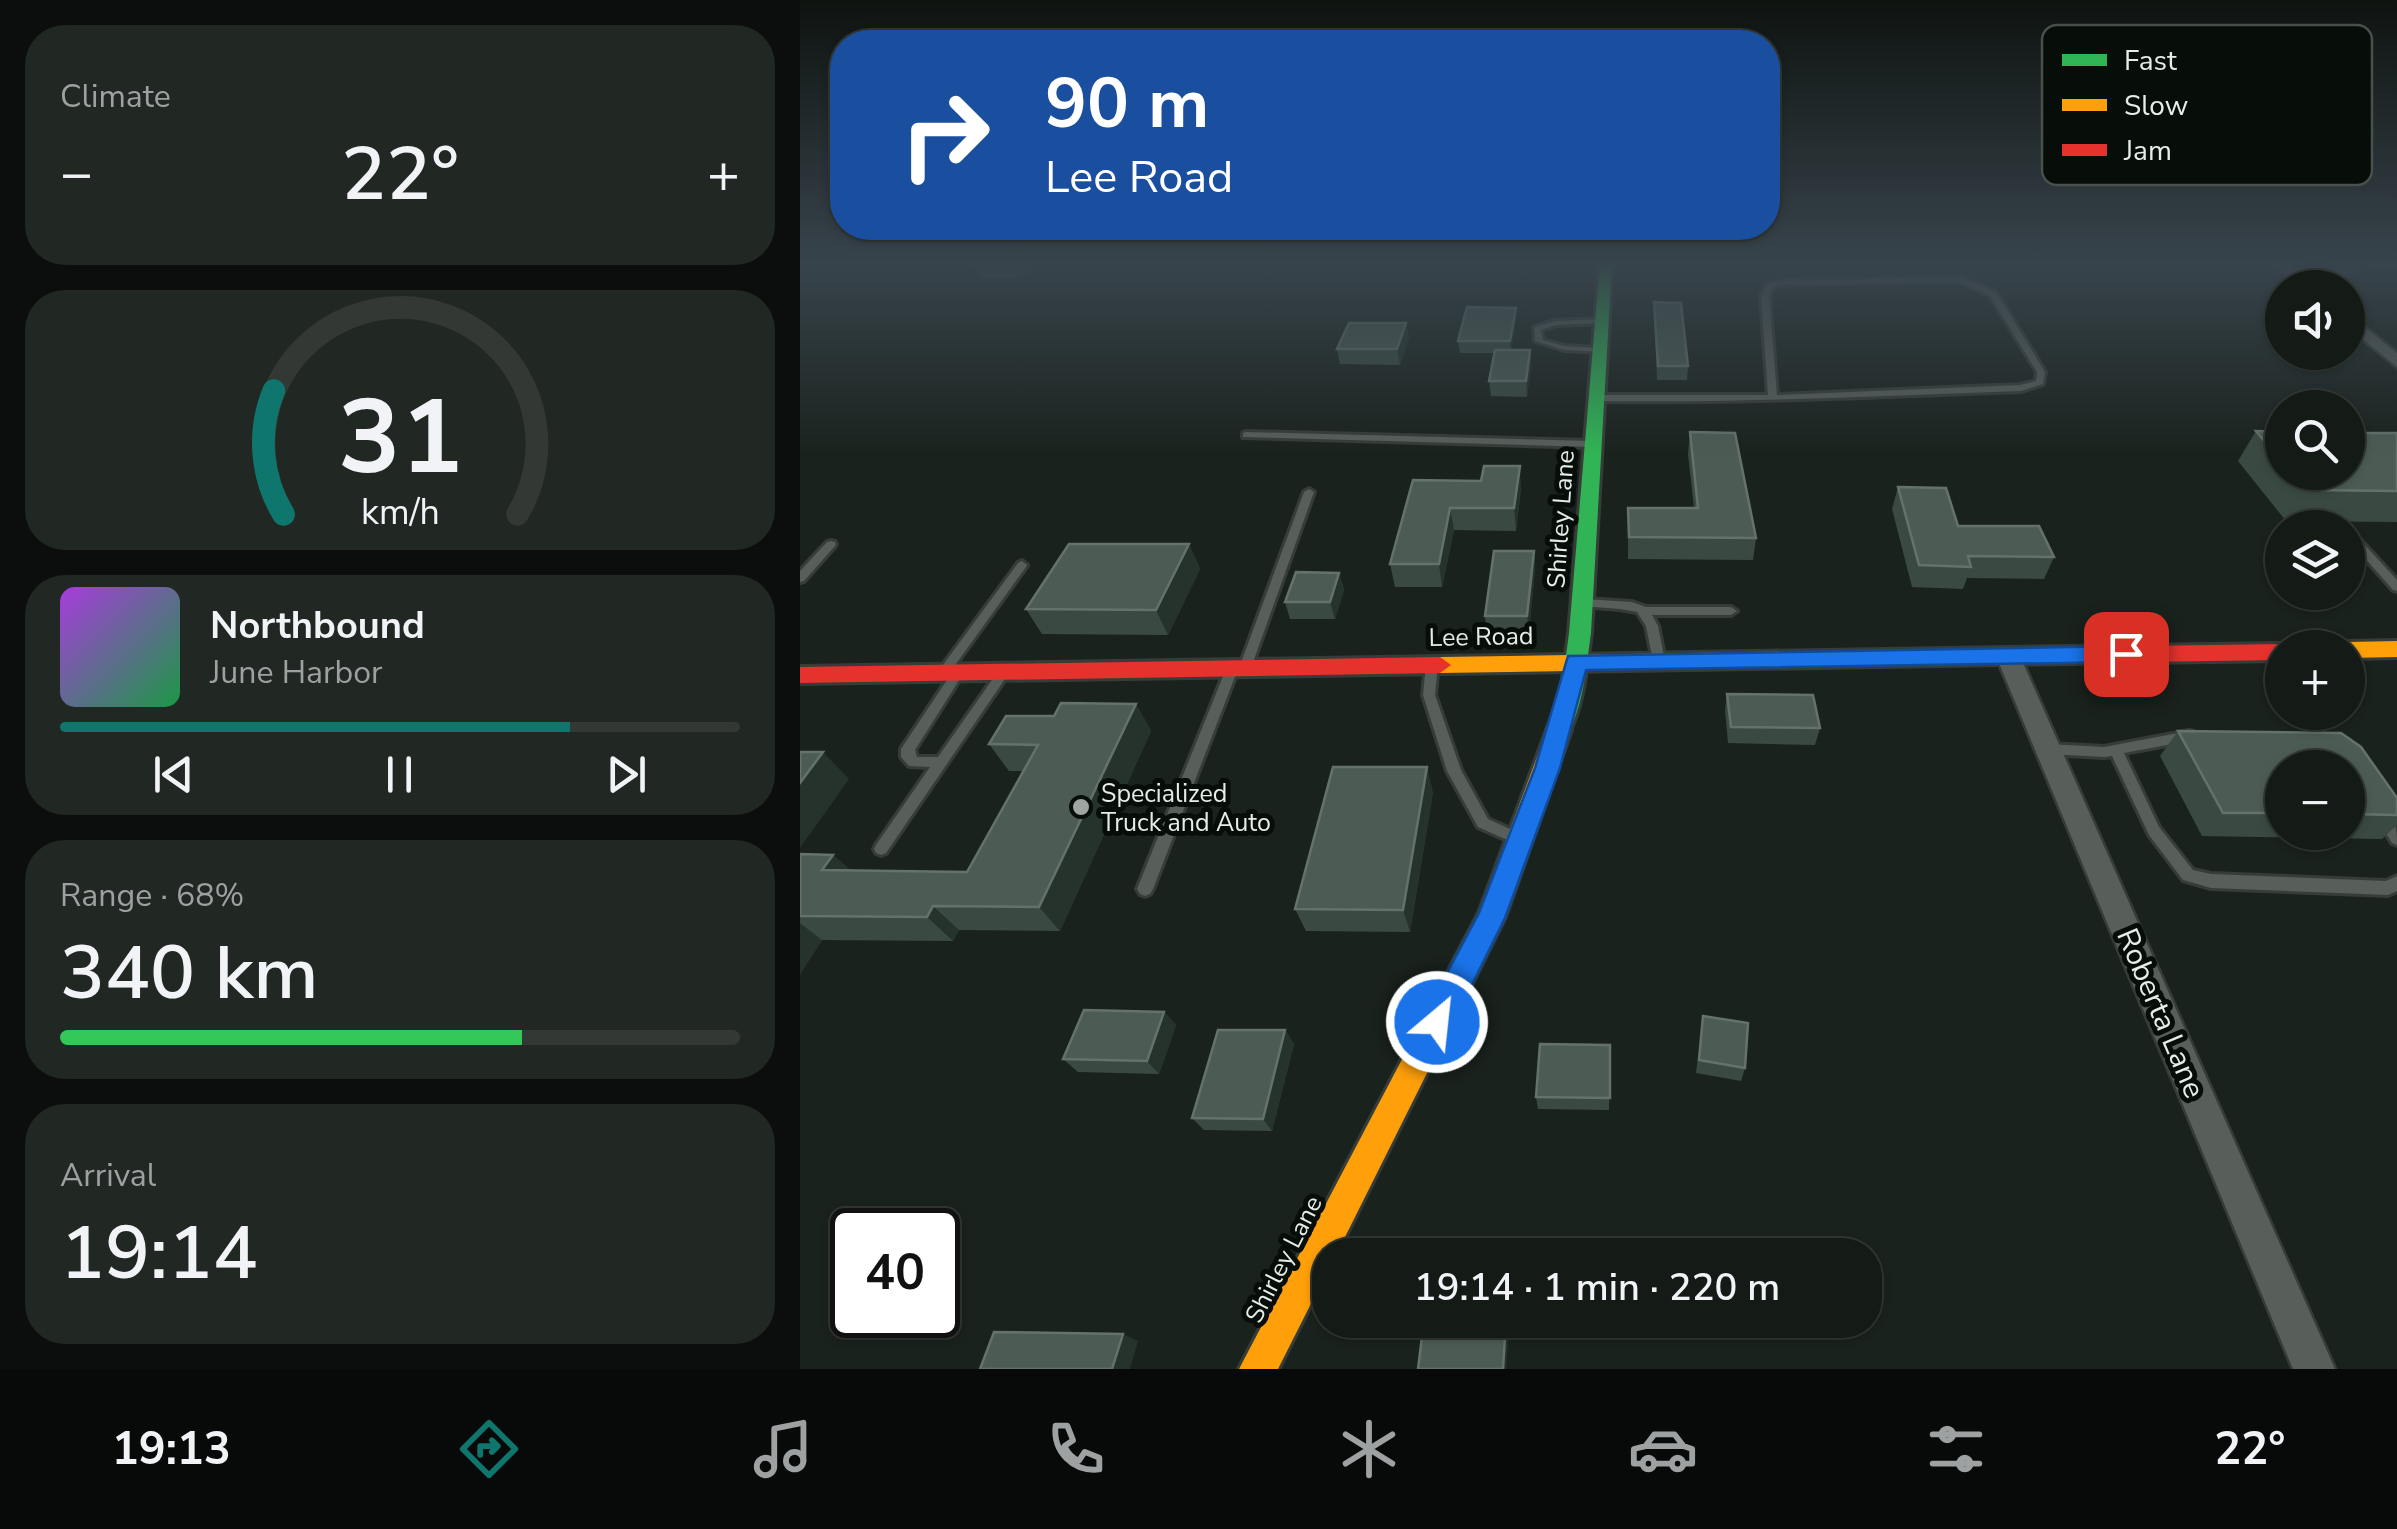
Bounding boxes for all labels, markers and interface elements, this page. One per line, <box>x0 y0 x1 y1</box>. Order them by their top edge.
legend <box>2042 25 2372 185</box>
text: Fast <box>2124 42 2177 80</box>
text: 90 m <box>1045 56 1209 152</box>
icon: right <box>880 70 1010 200</box>
text: Climate <box>60 75 171 118</box>
text: Slow <box>2124 87 2188 125</box>
text: 22° <box>341 123 459 225</box>
text: Jam <box>2123 132 2172 170</box>
text: − <box>60 136 93 211</box>
text: + <box>707 136 740 211</box>
text: Lee Road <box>1045 147 1233 208</box>
map controls <box>2265 270 2365 850</box>
button: sound <box>2265 270 2365 370</box>
text: 31 <box>338 367 462 509</box>
button: search <box>2265 390 2365 490</box>
street label: Shirley Lane <box>1539 449 1583 589</box>
text: km/h <box>361 488 439 537</box>
button: layers <box>2265 510 2365 610</box>
text: Northbound <box>210 600 425 651</box>
pin <box>2084 612 2169 697</box>
street label: Lee Road <box>1428 619 1534 655</box>
icon: arrive <box>2099 627 2154 682</box>
button: + <box>2265 630 2365 730</box>
text: June Harbor <box>210 651 382 694</box>
icon: previous <box>146 747 201 802</box>
icon: pause <box>372 747 427 802</box>
icon: next <box>599 747 654 802</box>
button: − <box>2265 750 2365 850</box>
place label: Specialized Truck and Auto <box>1101 777 1271 840</box>
marker: Specialized Truck and Auto <box>1070 796 1092 818</box>
text: Range · 68% <box>60 874 244 917</box>
text: 340 km <box>60 922 318 1024</box>
street label: Roberta Lane <box>2106 922 2215 1104</box>
position arrow <box>1385 970 1489 1074</box>
text: Arrival <box>60 1154 156 1197</box>
street label: Shirley Lane <box>1237 1190 1330 1329</box>
text: 19:14 <box>60 1202 258 1304</box>
speed limit sign: 40 <box>830 1208 960 1338</box>
text: 19:14 · 1 min · 220 m <box>1414 1262 1780 1313</box>
icon: directions <box>454 1414 524 1484</box>
icon: music <box>748 1414 818 1484</box>
icon: phone <box>1041 1414 1111 1484</box>
icon: climate <box>1334 1414 1404 1484</box>
icon: car <box>1628 1414 1698 1484</box>
icon: filters <box>1921 1414 1991 1484</box>
text: 19:13 <box>112 1419 231 1480</box>
text: 22° <box>2214 1419 2285 1480</box>

